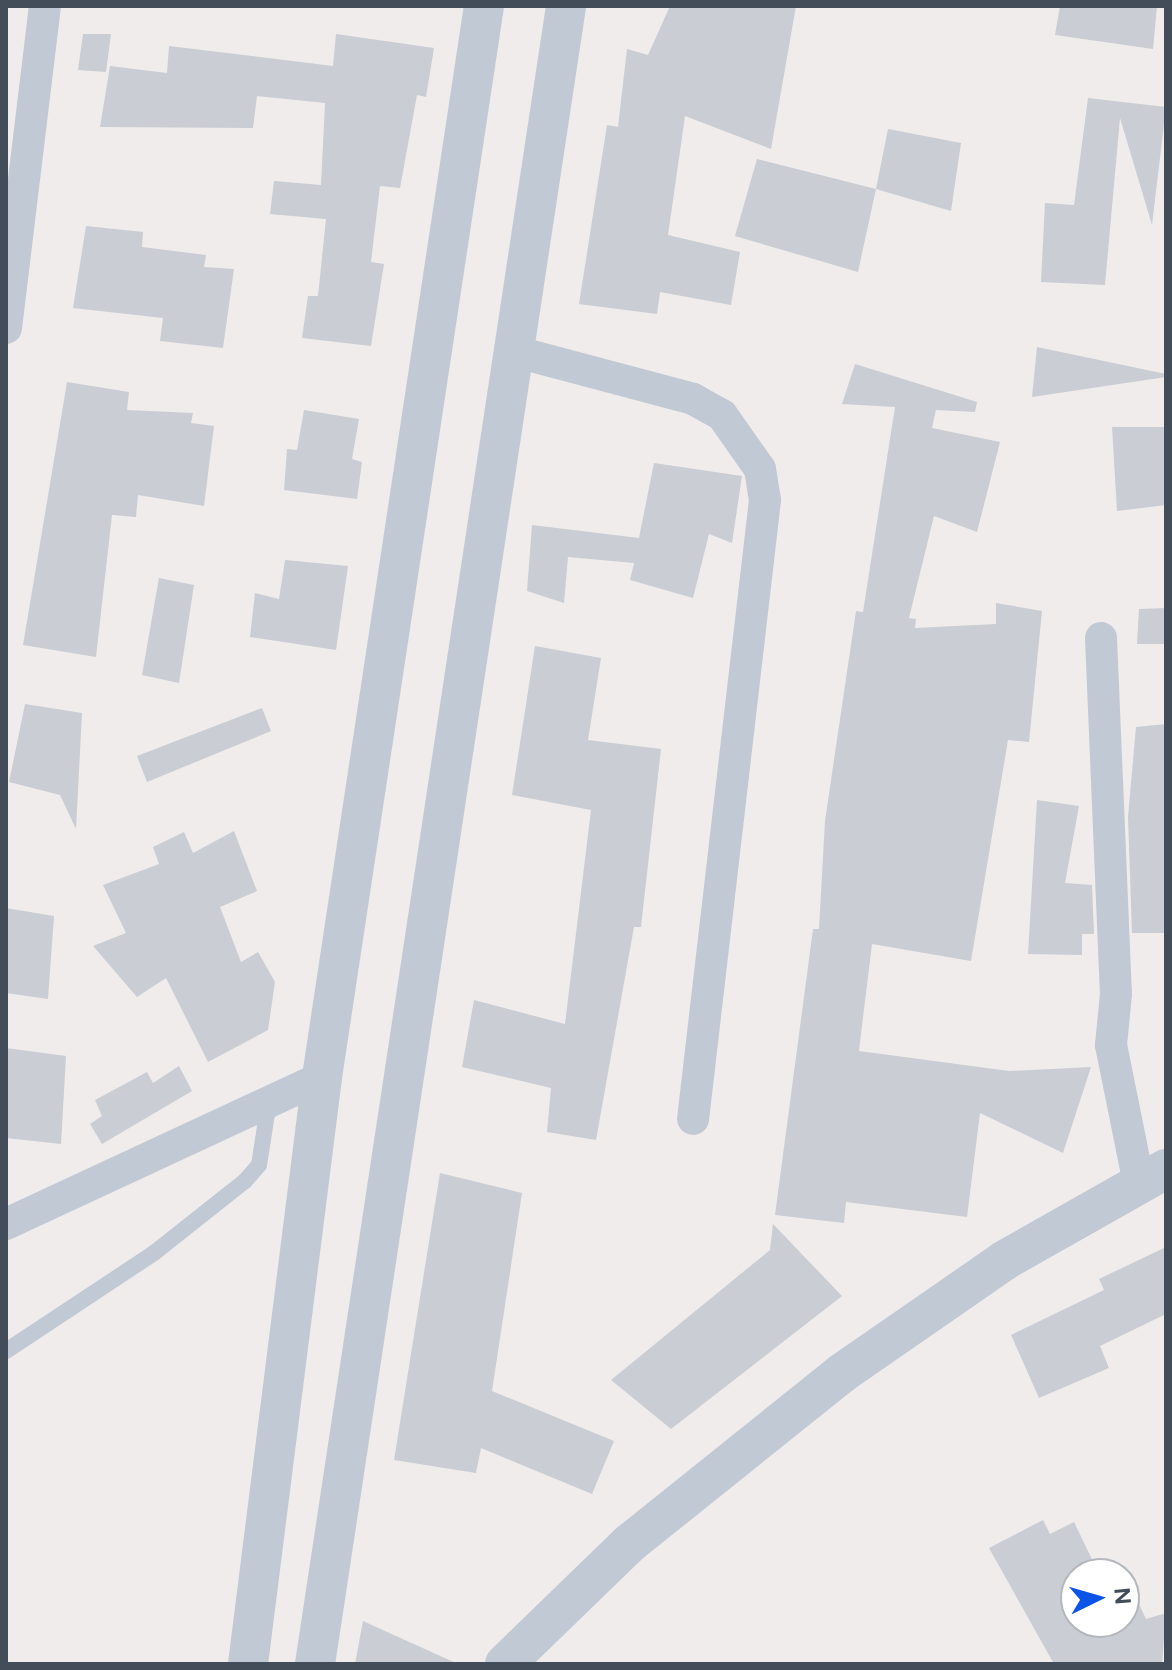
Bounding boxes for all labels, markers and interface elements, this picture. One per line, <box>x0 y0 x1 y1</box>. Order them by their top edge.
north arrow <box>1060 1558 1140 1638</box>
text: N <box>1108 1586 1137 1606</box>

